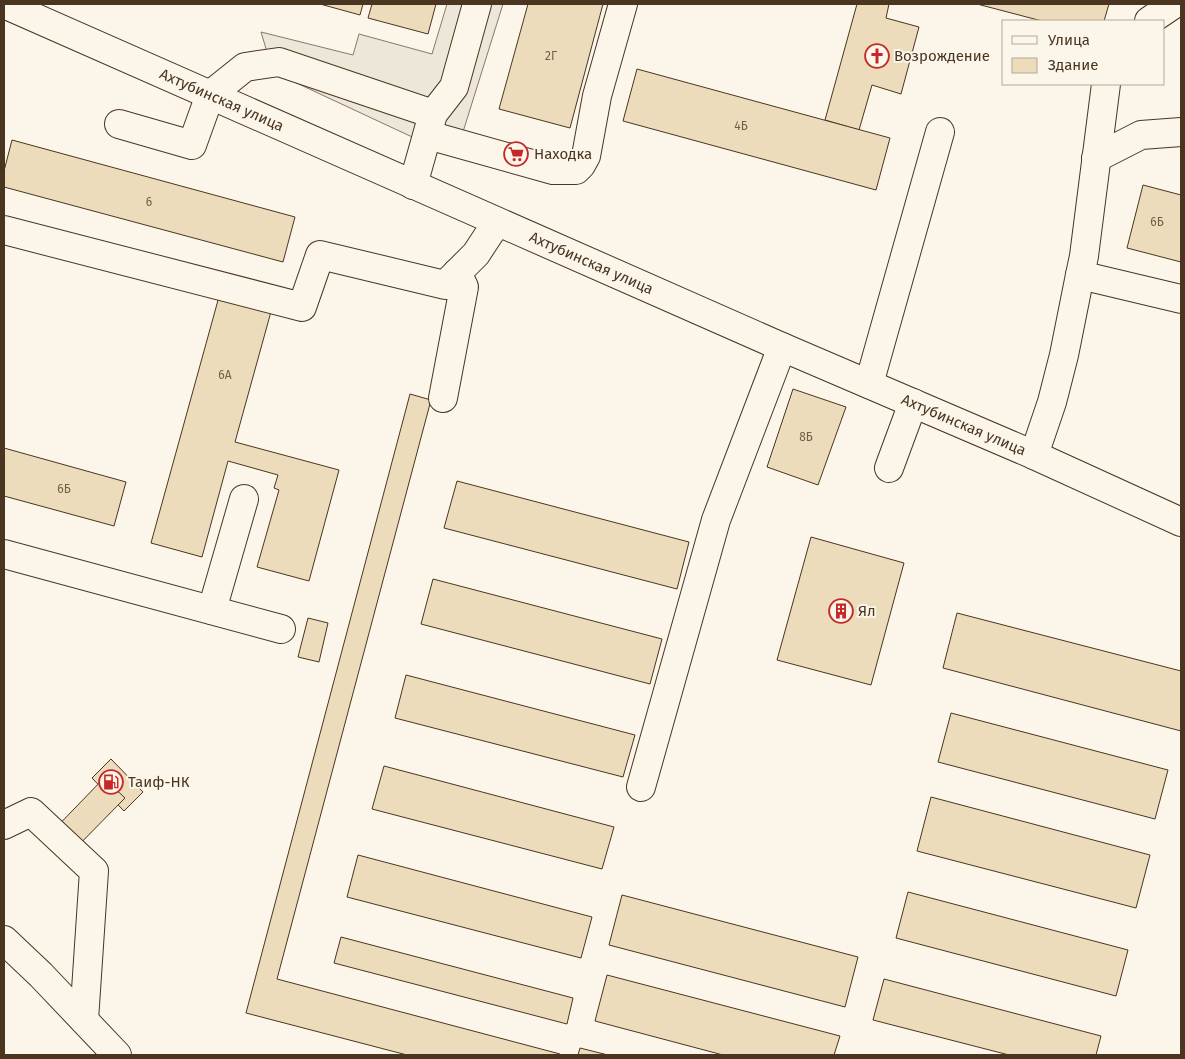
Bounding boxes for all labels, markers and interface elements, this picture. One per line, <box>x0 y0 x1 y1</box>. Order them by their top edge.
legend <box>1002 20 1165 85</box>
text: Улица <box>1048 31 1090 49</box>
church icon: Возрождение <box>864 43 890 69</box>
place label: Возрождение <box>894 47 990 65</box>
house number: 2Г <box>545 49 557 63</box>
text: Здание <box>1048 56 1098 74</box>
street label: Ахтубинская улица <box>157 65 287 135</box>
house number: 4Б <box>734 119 748 133</box>
supermarket icon: Находка <box>503 141 529 167</box>
place label: Находка <box>534 145 592 163</box>
house number: 6 <box>146 195 152 209</box>
house number: 6Б <box>1150 215 1164 229</box>
street label: Ахтубинская улица <box>527 228 656 298</box>
house number: 6А <box>218 368 232 382</box>
street label: Ахтубинская улица <box>899 390 1029 459</box>
house number: 8Б <box>799 430 813 444</box>
house number: 6Б <box>57 482 71 496</box>
building icon: Ял <box>828 598 854 624</box>
place label: Ял <box>858 602 876 620</box>
fuel station icon: Таиф-НК <box>98 769 124 795</box>
place label: Таиф-НК <box>128 773 190 791</box>

